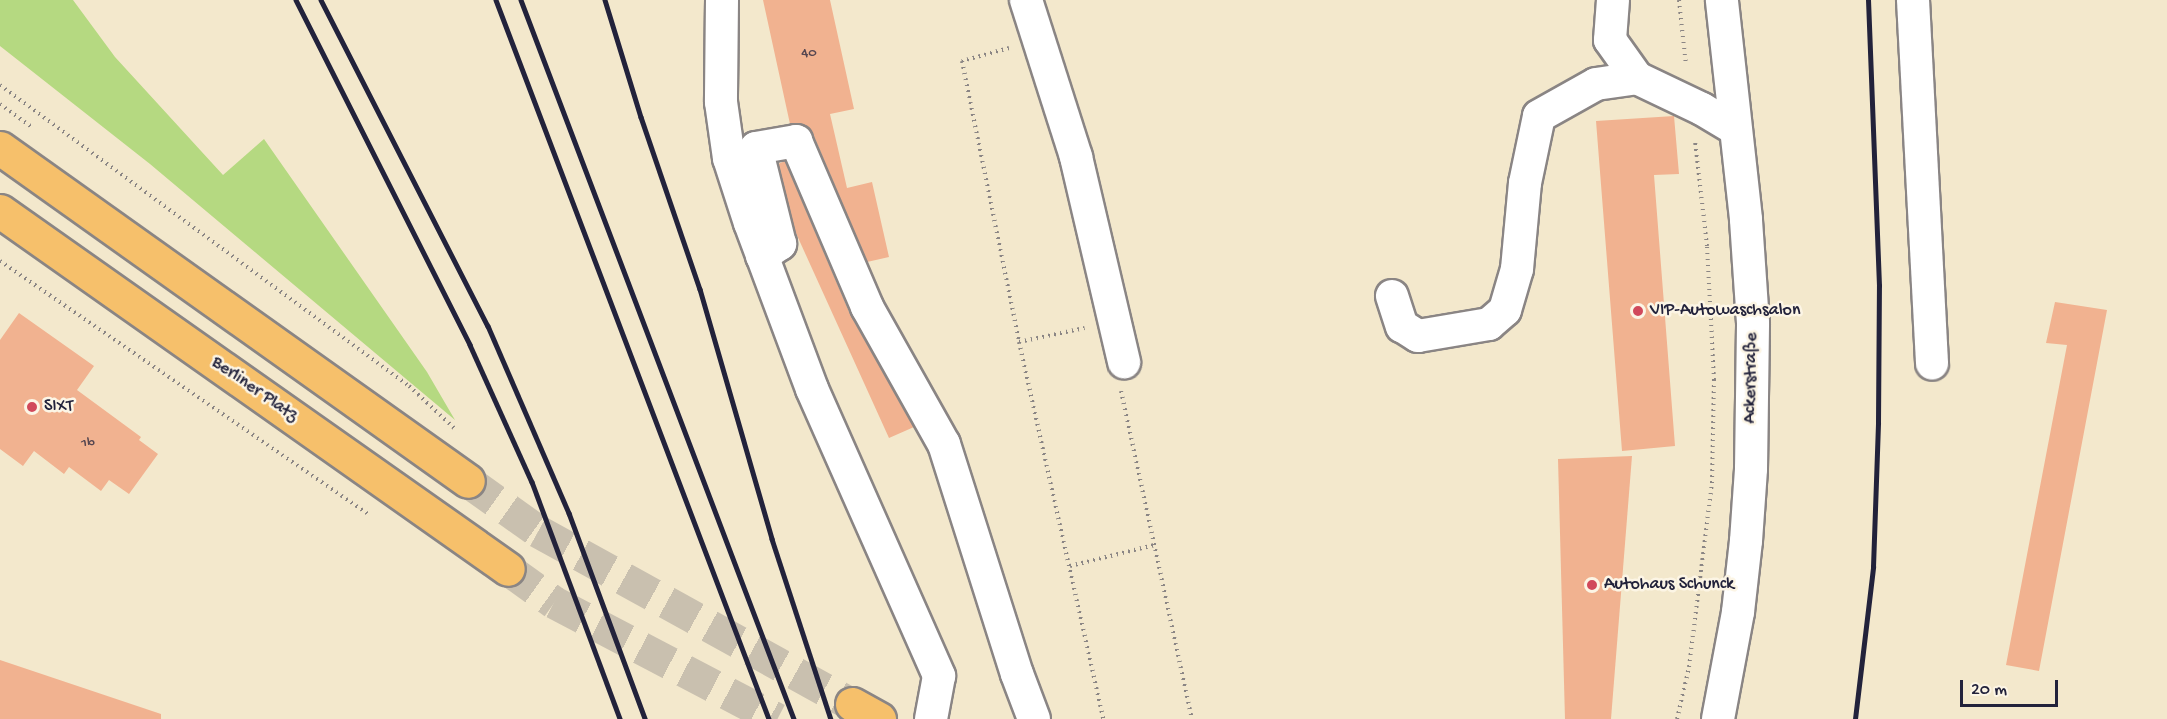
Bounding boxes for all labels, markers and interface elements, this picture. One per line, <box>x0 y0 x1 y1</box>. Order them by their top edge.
house number: 40 <box>801 45 817 63</box>
place label: VIP-Autowaschsalon <box>1650 300 1801 322</box>
marker: VIP-Autowaschsalon <box>1631 304 1645 318</box>
street label: Ackerstraße <box>1740 332 1764 424</box>
street label: Berliner Platz <box>207 352 301 428</box>
place label: SIXT <box>44 396 73 418</box>
marker: SIXT <box>25 400 39 414</box>
house number: 1b <box>81 435 95 453</box>
place label: Autohaus Schunck <box>1604 574 1734 596</box>
marker: Autohaus Schunck <box>1585 578 1599 592</box>
scale bar <box>1963 668 2060 706</box>
text: 20 m <box>1971 680 2007 701</box>

